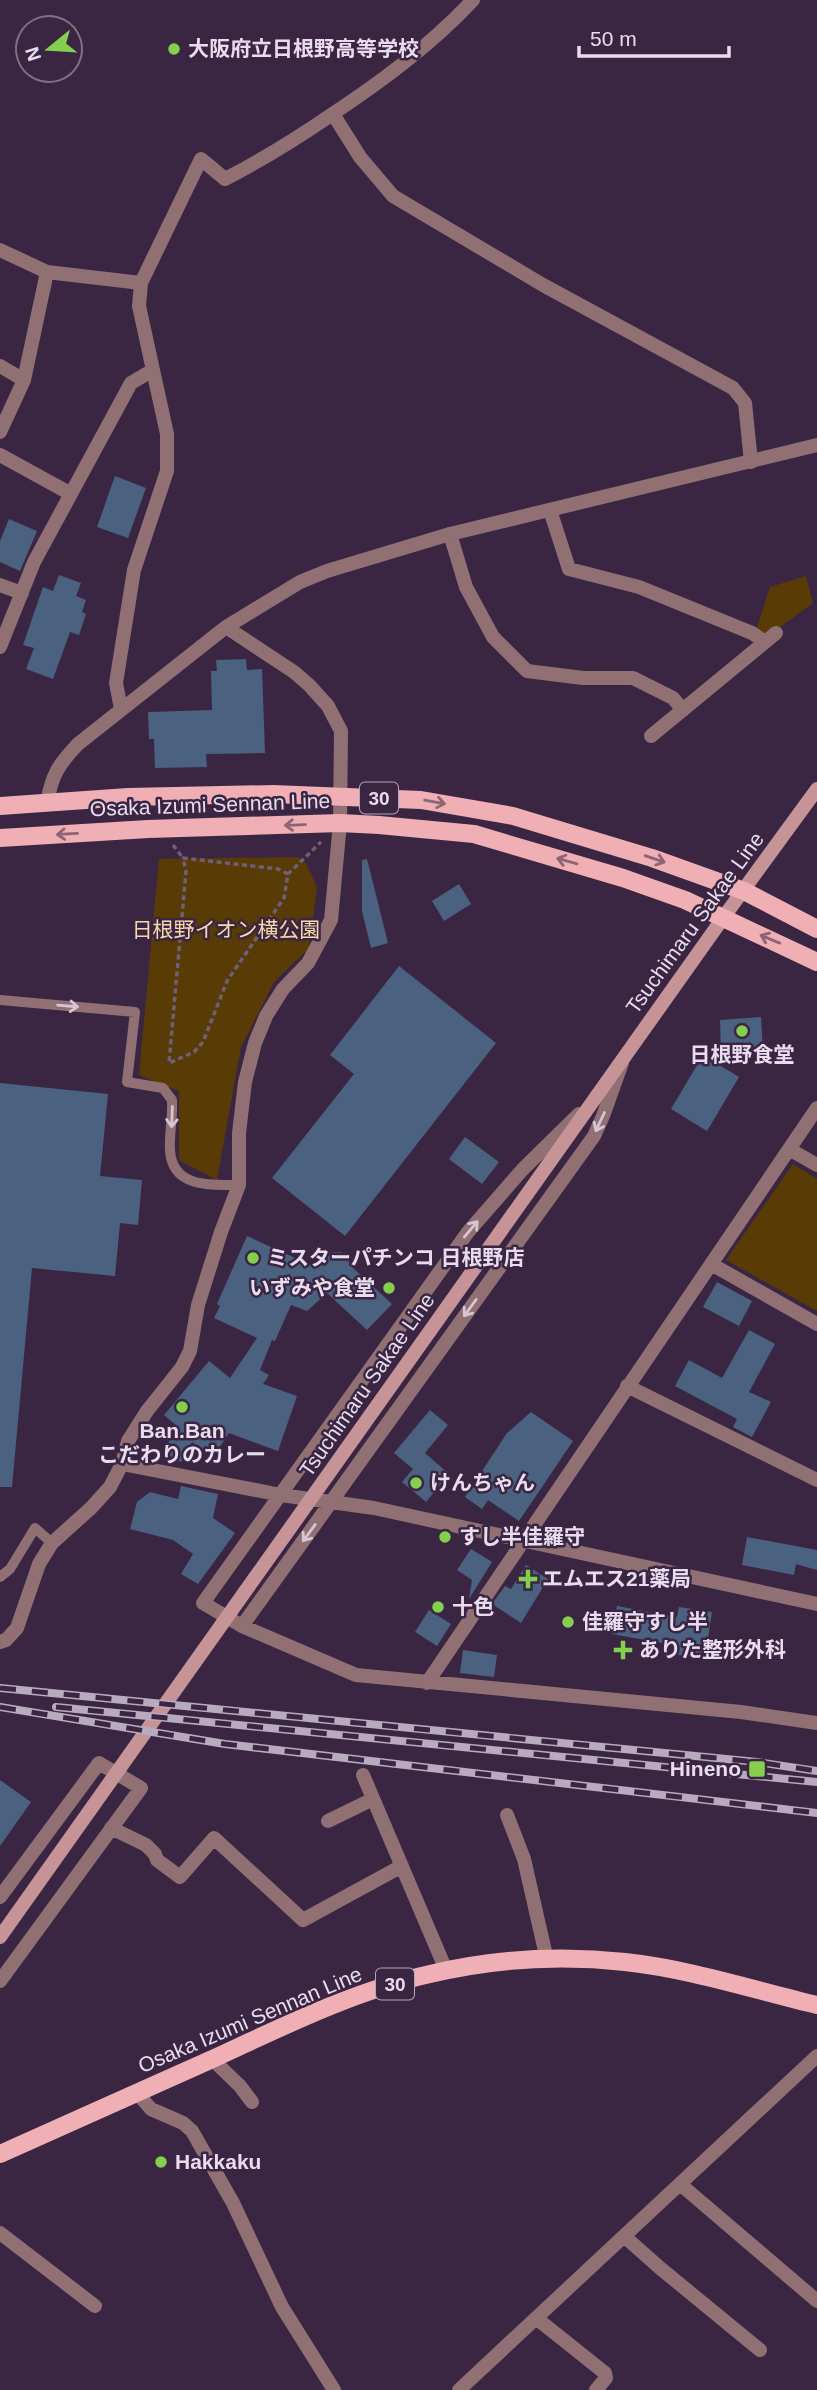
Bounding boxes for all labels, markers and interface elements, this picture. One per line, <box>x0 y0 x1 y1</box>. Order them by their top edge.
north arrow <box>14 14 84 84</box>
scale bar <box>579 14 730 58</box>
text: 50 m <box>590 27 637 50</box>
place label: 大阪府立日根野高等学校 <box>188 37 419 60</box>
marker: 大阪府立日根野高等学校 <box>166 41 182 57</box>
text: N <box>21 44 45 64</box>
road number: 30 <box>360 782 398 814</box>
street label: Osaka Izumi Sennan Line <box>89 789 331 820</box>
one-way arrow <box>423 796 446 809</box>
one-way arrow <box>284 819 307 832</box>
one-way arrow <box>56 827 79 840</box>
street label: Tsuchimaru Sakae Line <box>621 828 768 1018</box>
one-way arrow <box>556 854 578 867</box>
one-way arrow <box>643 854 665 866</box>
park label: 日根野イオン横公園 <box>132 918 321 941</box>
one-way arrow <box>760 932 782 945</box>
one-way arrow <box>56 1000 79 1013</box>
marker: 日根野食堂 <box>734 1023 750 1039</box>
place label: 日根野食堂 <box>690 1043 795 1066</box>
one-way arrow <box>165 1105 179 1128</box>
one-way arrow <box>593 1111 606 1132</box>
one-way arrow <box>463 1220 478 1238</box>
place label: ミスターパチンコ 日根野店 <box>267 1246 525 1269</box>
marker: ミスターパチンコ 日根野店 <box>245 1250 261 1266</box>
place label: いずみや食堂 <box>249 1276 375 1299</box>
marker: いずみや食堂 <box>381 1280 397 1296</box>
street label: Tsuchimaru Sakae Line <box>295 1289 439 1481</box>
one-way arrow <box>463 1298 477 1317</box>
marker: Ban.Ban こだわりのカレー <box>174 1399 190 1415</box>
place label: Ban.Ban こだわりのカレー <box>98 1419 266 1466</box>
place label: けんちゃん <box>430 1471 535 1494</box>
marker: けんちゃん <box>408 1475 424 1491</box>
one-way arrow <box>302 1523 316 1542</box>
place label: すし半佳羅守 <box>459 1525 585 1548</box>
marker: すし半佳羅守 <box>437 1529 453 1545</box>
place label: エムエス21薬局 <box>542 1567 691 1590</box>
marker: エムエス21薬局 <box>520 1571 536 1587</box>
place label: 十色 <box>452 1595 494 1618</box>
marker: 十色 <box>430 1599 446 1615</box>
place label: 佳羅守すし半 <box>582 1610 708 1633</box>
marker: 佳羅守すし半 <box>560 1614 576 1630</box>
place label: ありた整形外科 <box>639 1638 786 1661</box>
marker: ありた整形外科 <box>613 1640 633 1660</box>
place label: Hineno <box>670 1757 741 1780</box>
marker: Hineno <box>747 1759 767 1779</box>
street label: Osaka Izumi Sennan Line <box>135 1962 365 2077</box>
road number: 30 <box>376 1968 414 2000</box>
place label: Hakkaku <box>175 2150 261 2173</box>
marker: Hakkaku <box>153 2154 169 2170</box>

